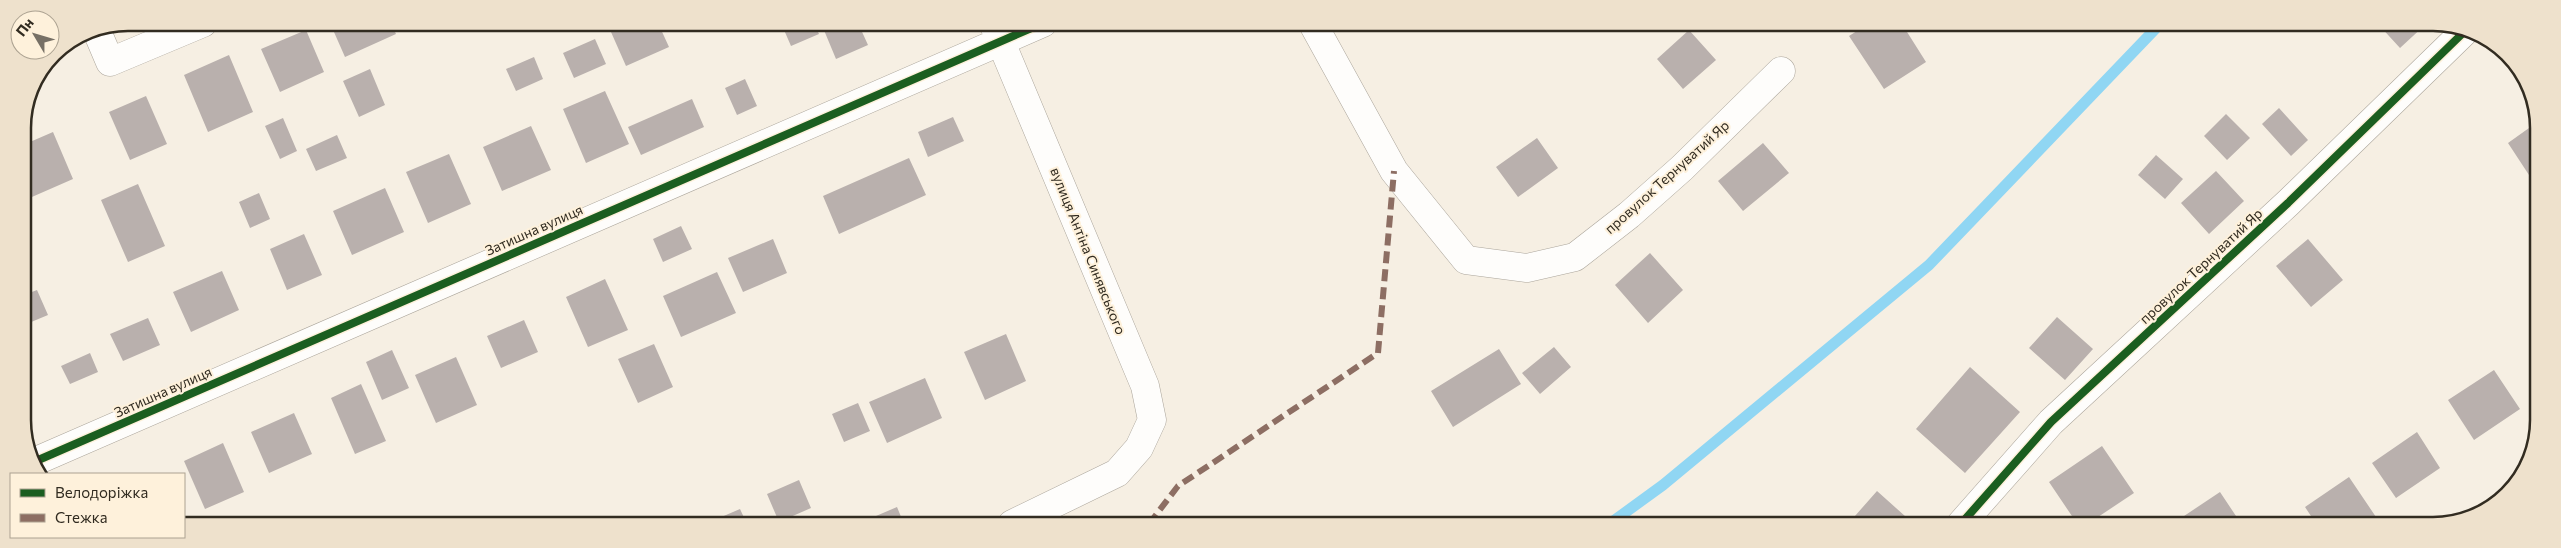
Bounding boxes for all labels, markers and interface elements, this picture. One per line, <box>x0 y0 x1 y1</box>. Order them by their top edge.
north arrow <box>10 10 60 60</box>
text: Пн <box>12 14 37 39</box>
street label: провулок Тернуватий Яр <box>1601 116 1732 237</box>
street label: вулиця Антіна Синявського <box>1047 165 1130 337</box>
street label: Затишна вулиця <box>482 200 585 259</box>
street label: провулок Тернуватий Яр <box>2136 204 2266 327</box>
street label: Затишна вулиця <box>111 362 214 421</box>
legend <box>10 473 185 538</box>
text: Велодоріжка <box>55 483 148 501</box>
text: Стежка <box>55 508 108 526</box>

